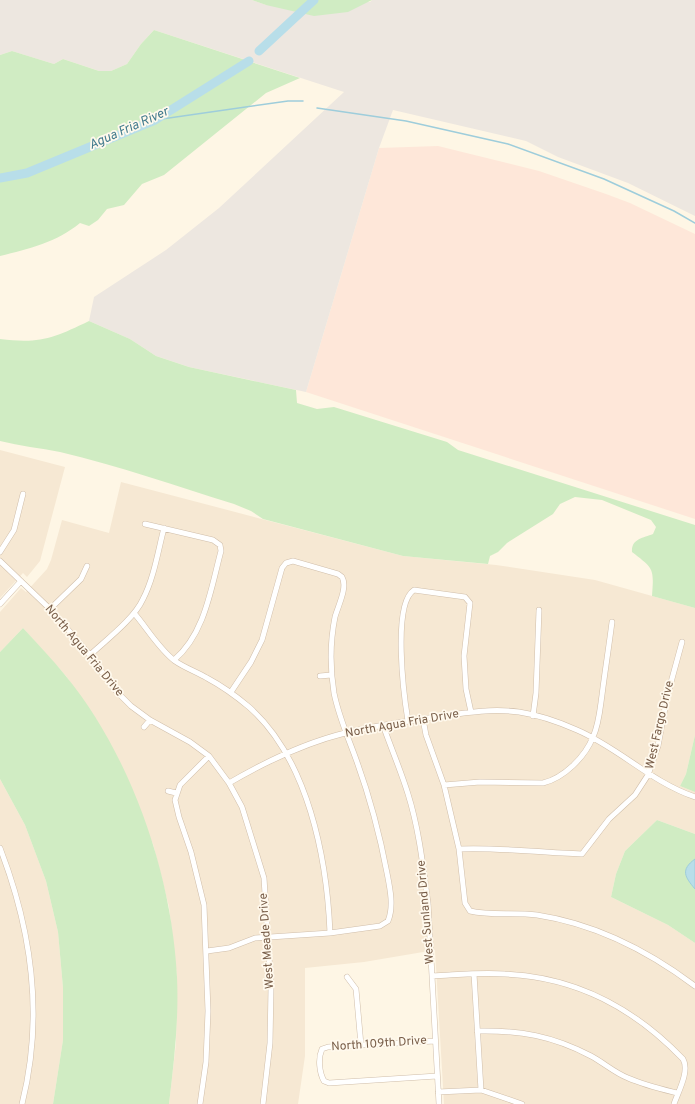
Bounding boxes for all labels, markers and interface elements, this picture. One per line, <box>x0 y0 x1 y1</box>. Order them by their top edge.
water label: Agua Fria River <box>87 104 172 154</box>
street label: North Agua Fria Drive <box>41 602 127 700</box>
street label: West Fargo Drive <box>642 679 678 771</box>
street label: North Agua Fria Drive <box>344 706 460 742</box>
street label: West Sunland Drive <box>413 859 439 965</box>
street label: West Meade Drive <box>256 893 278 989</box>
street label: North 109th Drive <box>331 1033 427 1055</box>

